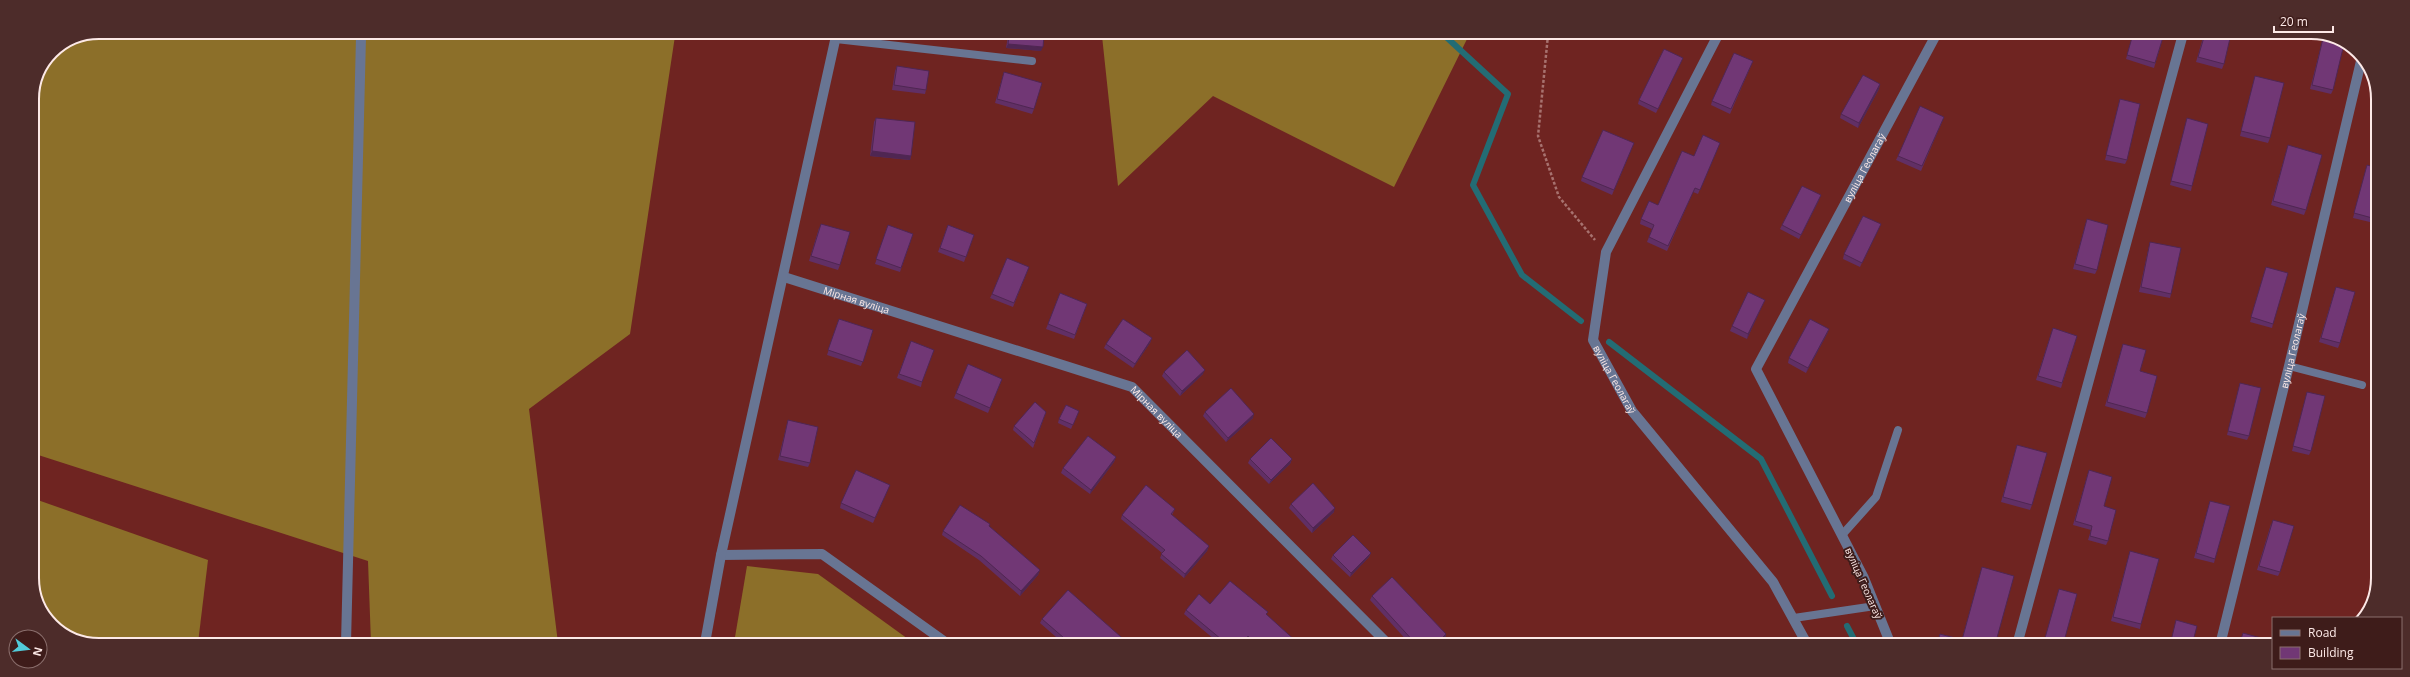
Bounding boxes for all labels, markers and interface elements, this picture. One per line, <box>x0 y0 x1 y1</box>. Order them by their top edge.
scale bar <box>2274 8 2333 34</box>
text: 20 m <box>2280 13 2308 30</box>
street label: вуліца Геолагаў <box>1840 130 1889 205</box>
street label: Мірная вуліца <box>822 283 891 317</box>
street label: вуліца Геолагаў <box>2277 311 2308 390</box>
street label: вуліца Геолагаў <box>1590 342 1640 417</box>
street label: Мірная вуліца <box>1128 383 1186 441</box>
street label: вуліца Геолагаў <box>1842 545 1886 622</box>
legend <box>2272 617 2402 669</box>
text: Road <box>2308 624 2337 641</box>
north arrow <box>8 629 48 669</box>
text: Building <box>2308 644 2354 661</box>
text: N <box>30 645 47 658</box>

